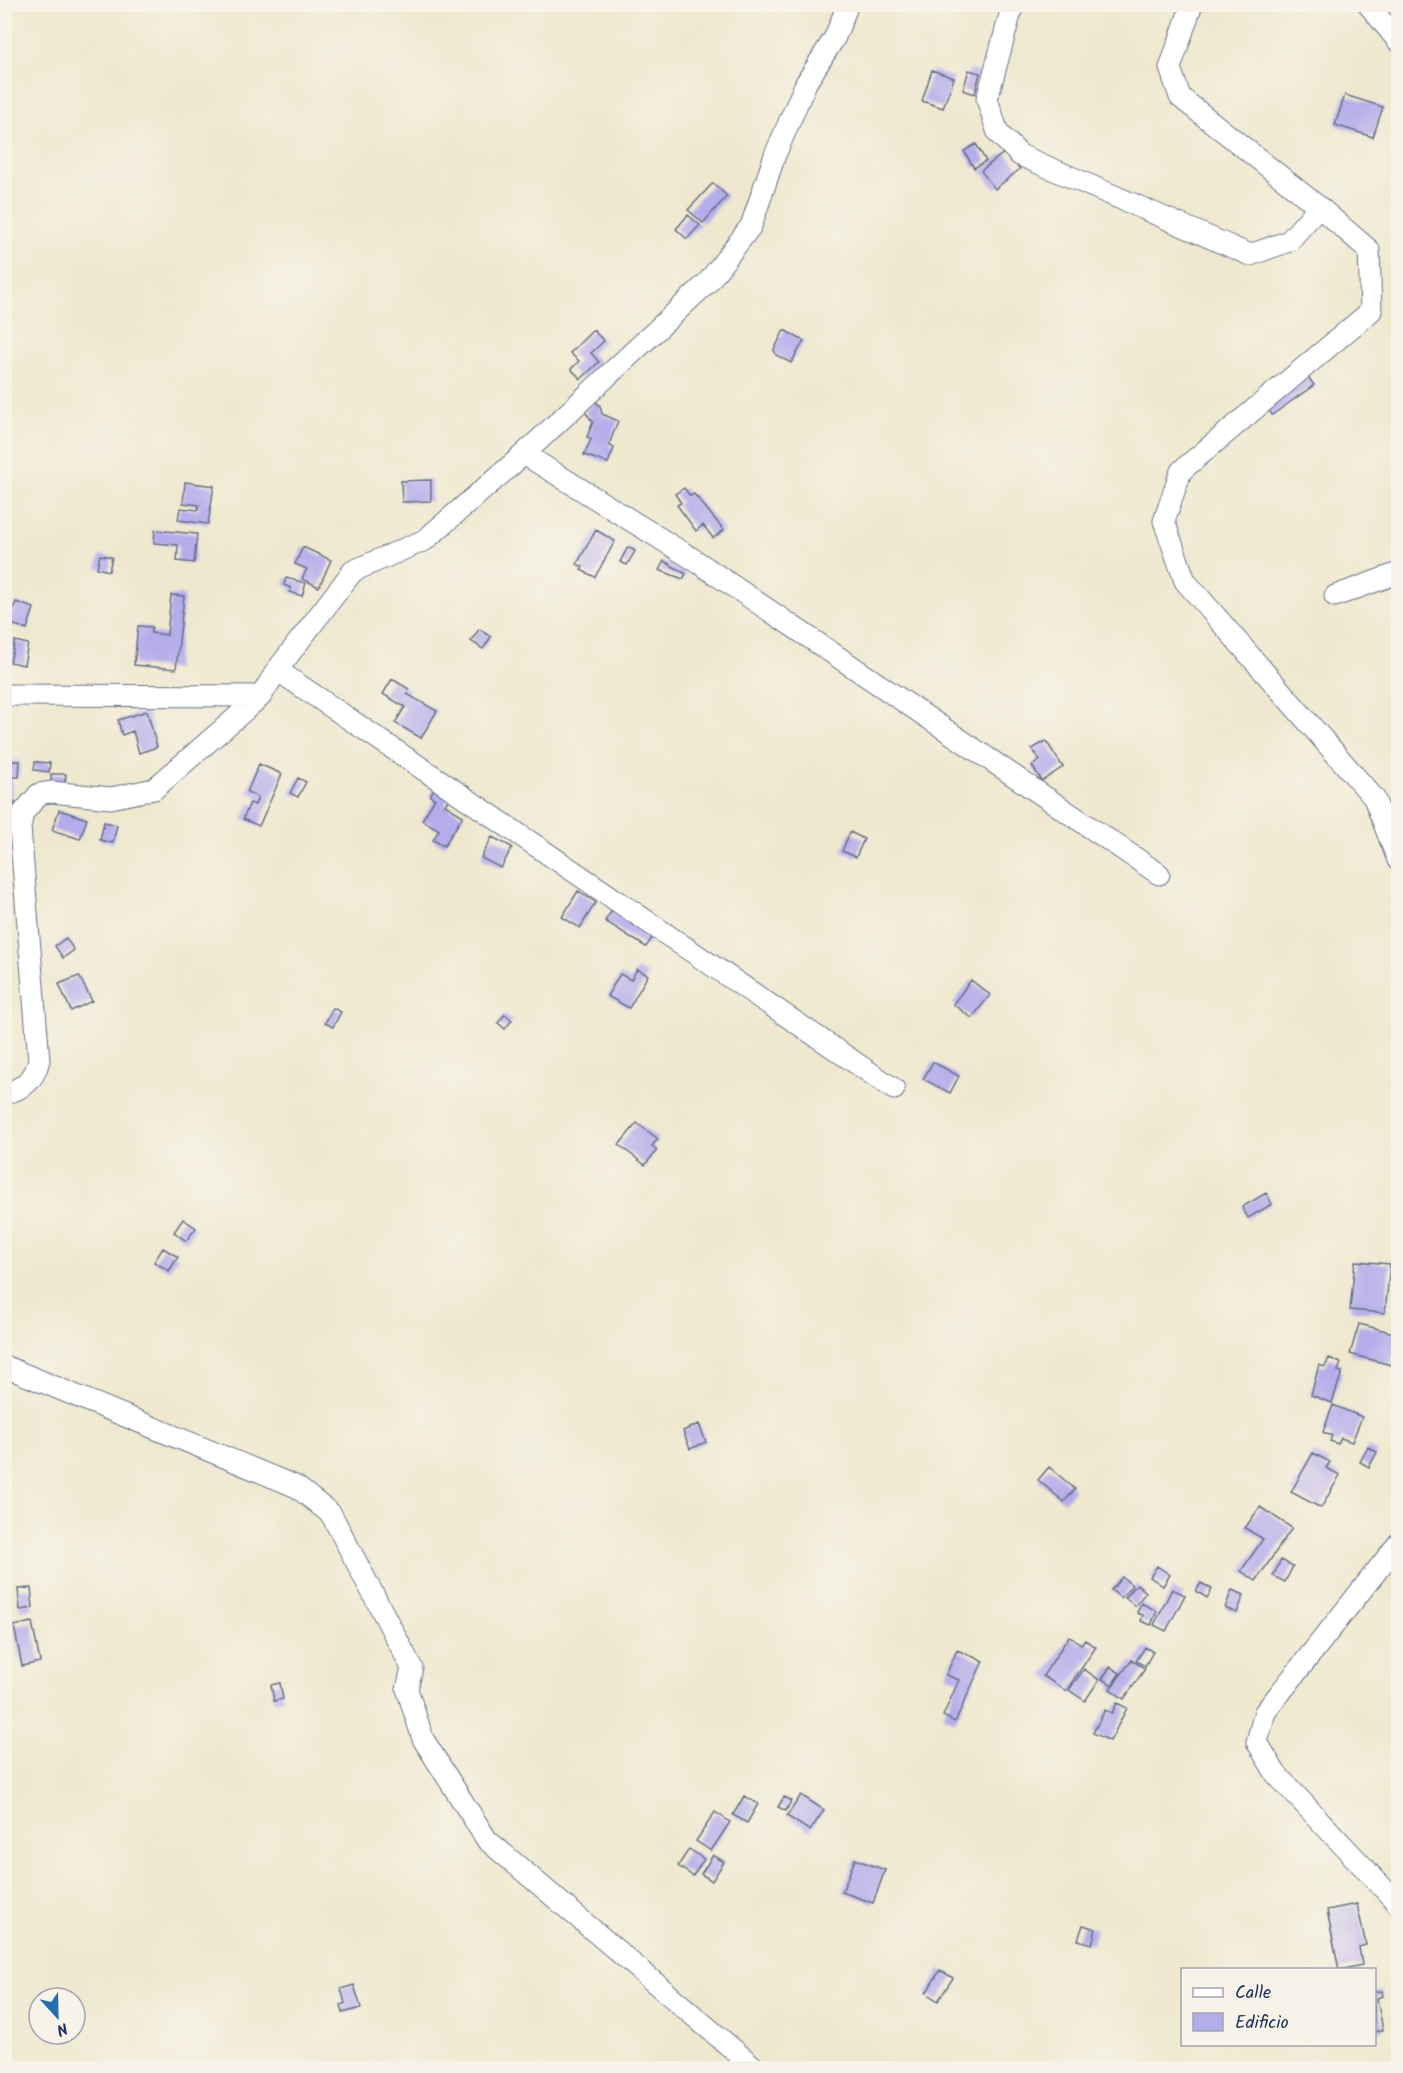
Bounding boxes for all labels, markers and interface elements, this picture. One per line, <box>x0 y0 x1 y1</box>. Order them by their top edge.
legend <box>1181 1968 1376 2046</box>
text: Calle <box>1235 1979 1271 2008</box>
north arrow <box>27 1986 87 2046</box>
text: Edificio <box>1235 2009 1289 2038</box>
text: N <box>53 2015 71 2042</box>

